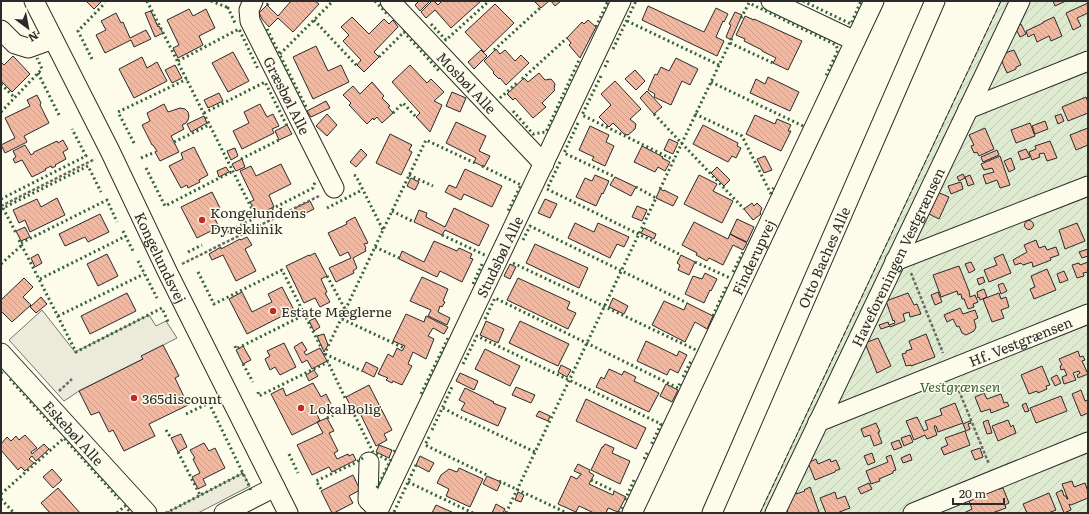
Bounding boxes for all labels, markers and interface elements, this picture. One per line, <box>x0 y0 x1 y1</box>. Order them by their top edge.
north arrow <box>8 8 48 48</box>
text: N <box>26 28 42 47</box>
street label: Mosbøl Alle <box>433 47 501 118</box>
street label: Græsbøl Alle <box>259 53 315 138</box>
street label: Haveforeningen Vestgrænsen <box>846 164 949 350</box>
place label: Kongelundens Dyreklinik <box>210 202 306 238</box>
street label: Otto Baches Alle <box>793 203 854 311</box>
street label: Kongelundsvej <box>130 208 191 306</box>
street label: Studsbøl Alle <box>471 213 527 301</box>
marker: Kongelundens Dyreklinik <box>197 215 207 225</box>
street label: Finderupvej <box>726 216 779 298</box>
place label: Estate Mæglerne <box>281 301 392 321</box>
marker: Estate Mæglerne <box>268 306 278 316</box>
street label: Hf. Vestgrænsen <box>966 311 1075 371</box>
park label: Vestgrænsen <box>920 376 1001 396</box>
place label: 365discount <box>142 388 223 408</box>
marker: 365discount <box>129 393 139 403</box>
street label: Eskebøl Alle <box>39 396 109 470</box>
place label: LokalBolig <box>309 398 381 418</box>
marker: LokalBolig <box>296 403 306 413</box>
scale bar <box>953 480 1004 506</box>
text: 20 m <box>959 484 986 502</box>

